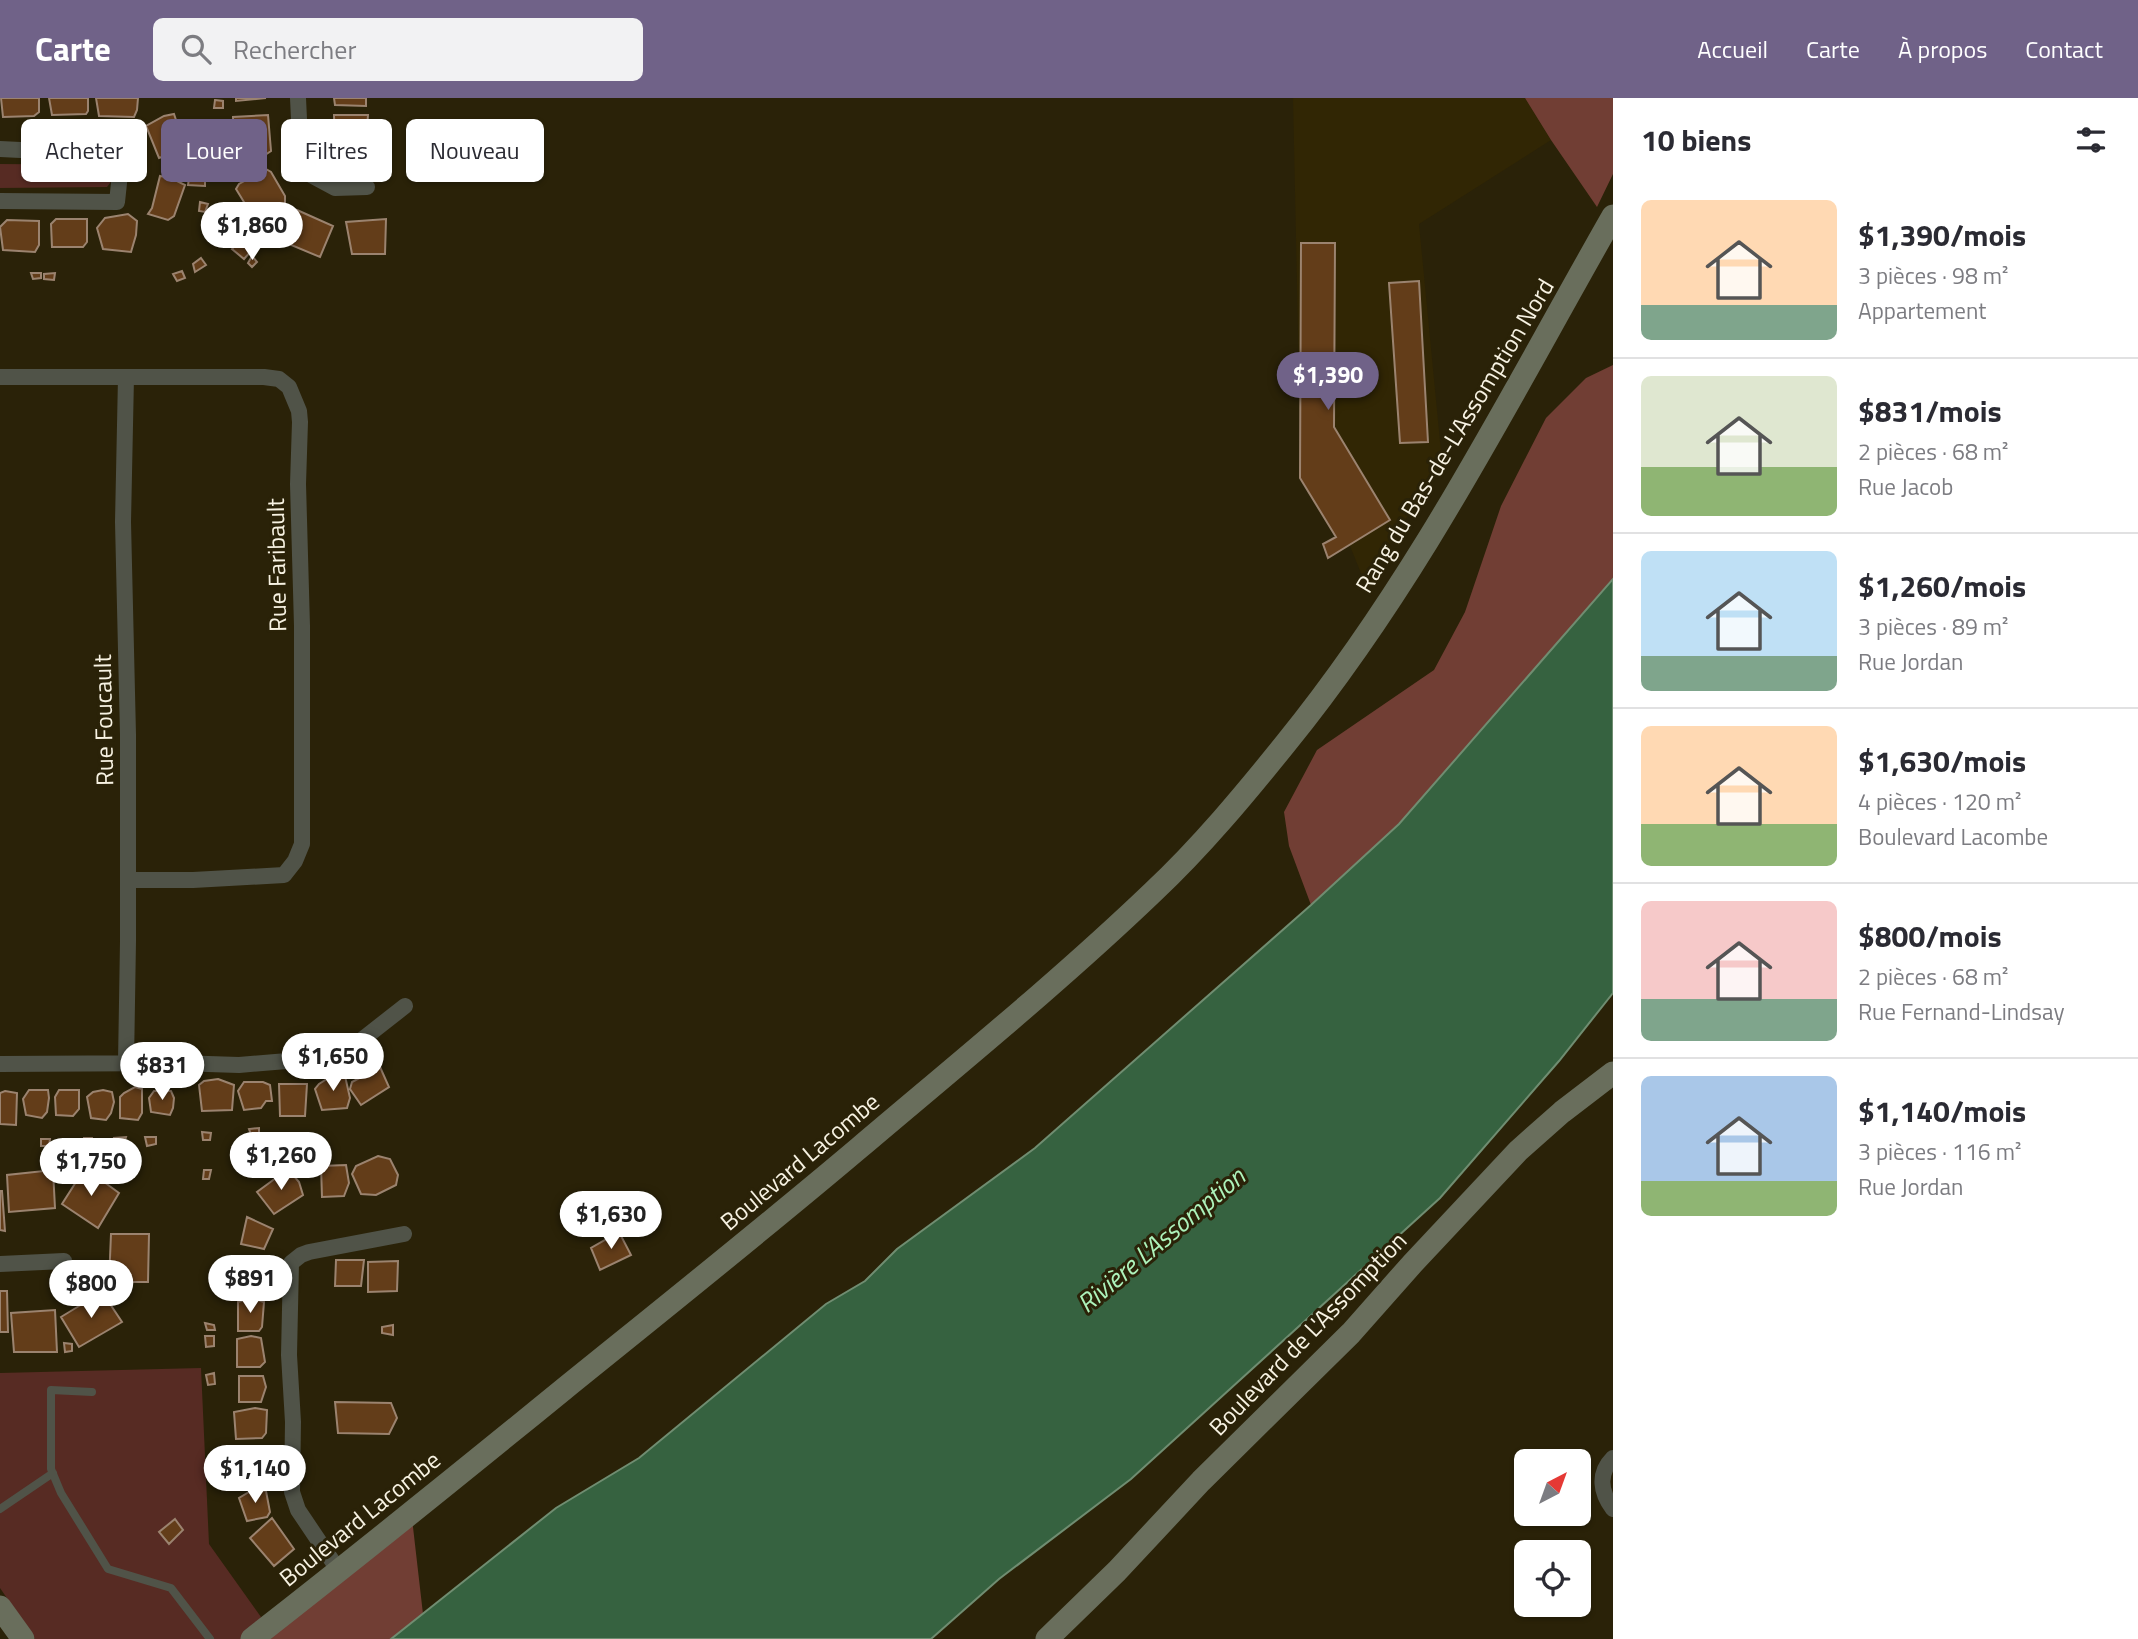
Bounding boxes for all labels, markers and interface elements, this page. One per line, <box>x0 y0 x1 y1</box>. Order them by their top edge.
search box <box>153 18 643 81</box>
text: Carte <box>35 24 111 74</box>
icon: search <box>177 30 215 68</box>
text: Rechercher <box>233 30 356 69</box>
text: Accueil <box>1697 31 1768 67</box>
text: Carte <box>1806 31 1860 67</box>
text: À propos <box>1898 31 1987 67</box>
text: Contact <box>2025 31 2103 67</box>
text: 10 biens <box>1641 117 1751 163</box>
chip: Acheter <box>21 119 147 182</box>
chip: Louer <box>161 119 267 182</box>
chip: Filtres <box>281 119 392 182</box>
chip: Nouveau <box>406 119 544 182</box>
icon: filters <box>2072 121 2110 159</box>
pin: $1,860 <box>195 202 309 262</box>
text: $1,860 <box>217 207 287 242</box>
text: $1,390/mois <box>1858 212 2026 258</box>
icon: home <box>1697 228 1781 312</box>
text: 3 pièces · 98 m² <box>1858 258 2009 293</box>
street label: Rang du Bas-de-L'Assomption Nord <box>1346 272 1562 599</box>
text: Appartement <box>1858 293 1986 328</box>
pin: $1,390 <box>1271 352 1385 412</box>
text: $1,390 <box>1293 357 1363 392</box>
text: $831/mois <box>1858 388 2002 434</box>
icon: home <box>1697 404 1781 488</box>
text: 2 pièces · 68 m² <box>1858 434 2009 469</box>
text: Rue Jacob <box>1858 469 1953 504</box>
street label: Rue Faribault <box>257 497 295 632</box>
text: $1,260/mois <box>1858 563 2026 609</box>
icon: home <box>1697 579 1781 663</box>
text: 3 pièces · 89 m² <box>1858 609 2009 644</box>
text: Rue Jordan <box>1858 644 1963 679</box>
street label: Rue Foucault <box>84 653 122 786</box>
text: $1,630/mois <box>1858 738 2026 784</box>
icon: home <box>1697 754 1781 838</box>
text: 4 pièces · 120 m² <box>1858 784 2021 819</box>
text: Boulevard Lacombe <box>1858 819 2048 854</box>
text: $800/mois <box>1858 913 2002 959</box>
icon: home <box>1697 929 1781 1013</box>
text: 2 pièces · 68 m² <box>1858 959 2009 994</box>
text: Rue Fernand-Lindsay <box>1858 994 2065 1029</box>
pin: $1,650 <box>276 1034 390 1093</box>
text: $1,650 <box>298 1038 368 1073</box>
pin: $831 <box>121 1042 203 1102</box>
text: $831 <box>136 1047 188 1082</box>
street label: Boulevard Lacombe <box>712 1084 887 1239</box>
text: $1,140/mois <box>1858 1088 2026 1134</box>
icon: home <box>1697 1104 1781 1188</box>
pin: $1,260 <box>224 1132 338 1192</box>
text: 3 pièces · 116 m² <box>1858 1134 2021 1169</box>
text: $1,260 <box>246 1137 316 1172</box>
pin: $1,750 <box>34 1138 148 1198</box>
text: $1,750 <box>56 1143 126 1178</box>
water label: Rivière L'Assomption <box>1068 1157 1254 1322</box>
text: Rue Jordan <box>1858 1169 1963 1204</box>
pin: $1,630 <box>554 1192 668 1251</box>
text: $1,630 <box>576 1196 646 1231</box>
street label: Boulevard de L'Assomption <box>1200 1223 1415 1443</box>
pin: $891 <box>209 1256 291 1315</box>
pin: $800 <box>50 1260 132 1320</box>
text: $891 <box>224 1260 276 1295</box>
text: $800 <box>65 1265 117 1300</box>
street label: Boulevard Lacombe <box>271 1442 448 1595</box>
pin: $1,140 <box>198 1446 312 1505</box>
north arrow <box>1514 1449 1591 1526</box>
map controls <box>1514 1449 1591 1617</box>
text: $1,140 <box>220 1450 290 1485</box>
button: locate <box>1514 1540 1591 1617</box>

